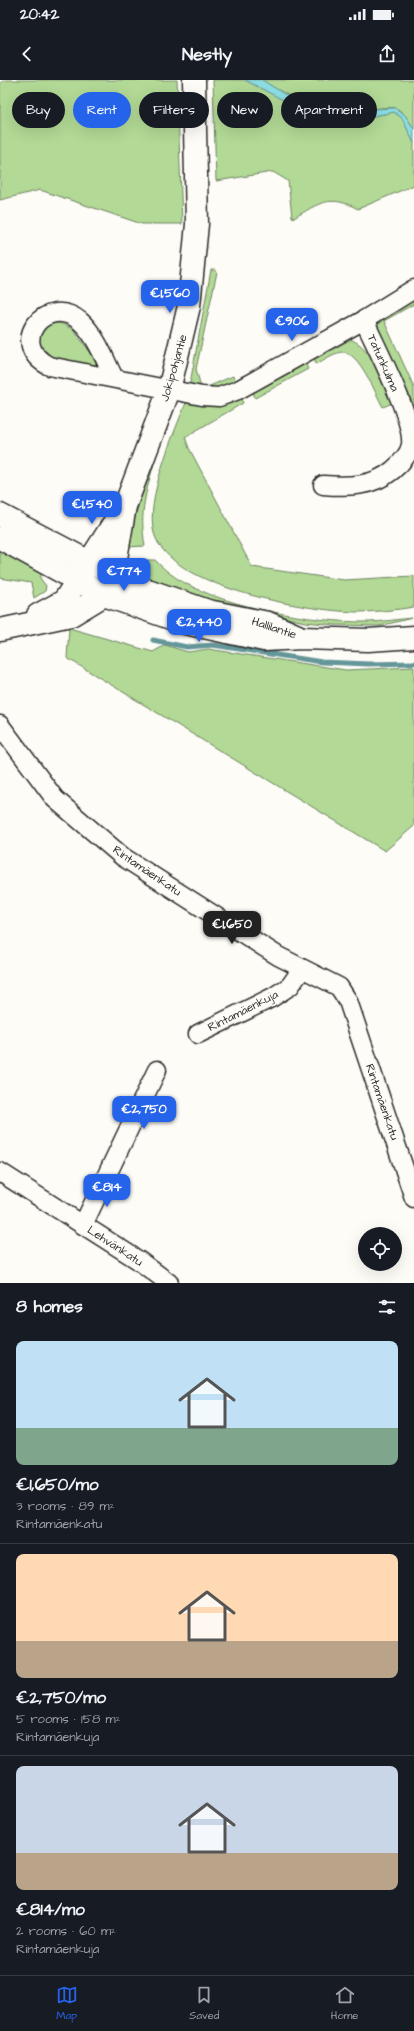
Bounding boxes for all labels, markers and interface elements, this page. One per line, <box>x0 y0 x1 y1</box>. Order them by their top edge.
text: 20:42 <box>20 4 59 25</box>
text: Nestly <box>182 42 232 67</box>
icon: back <box>16 43 38 65</box>
icon: share <box>376 43 398 65</box>
chip: Buy <box>12 92 65 128</box>
chip: Rent <box>73 92 131 128</box>
chip: Filters <box>139 92 209 128</box>
chip: New <box>217 92 273 128</box>
chip: Apartment <box>281 92 377 128</box>
pin: €1,560 <box>137 280 203 314</box>
text: €1,560 <box>150 284 190 302</box>
pin: €906 <box>268 308 316 342</box>
text: €906 <box>275 312 309 330</box>
street label: Jokipohjantie <box>156 332 192 404</box>
street label: Tatunkulma <box>363 332 403 394</box>
pin: €1,540 <box>59 491 125 525</box>
text: €1,540 <box>72 495 112 513</box>
pin: €774 <box>100 558 148 592</box>
text: €774 <box>106 562 142 580</box>
pin: €2,440 <box>166 609 232 643</box>
text: €2,440 <box>176 613 222 631</box>
street label: Hallilantie <box>249 613 299 643</box>
street label: Rintamäenkatu <box>109 842 185 900</box>
pin: €1,650 <box>199 911 265 945</box>
text: €1,650 <box>212 915 252 933</box>
street label: Rintamäenkuja <box>205 986 281 1036</box>
street label: Rintamäenkatu <box>361 1062 403 1142</box>
pin: €2,750 <box>111 1096 177 1130</box>
text: €2,750 <box>121 1100 167 1118</box>
pin: €814 <box>83 1174 131 1208</box>
text: €814 <box>92 1178 122 1196</box>
street label: Lehvänkatu <box>84 1222 146 1270</box>
map controls <box>358 1227 402 1271</box>
button: locate <box>358 1227 402 1271</box>
text: 8 homes <box>16 1295 83 1319</box>
icon: filters <box>376 1296 398 1318</box>
icon: home <box>171 1367 243 1439</box>
text: €1,650/mo <box>16 1473 99 1497</box>
text: 3 rooms · 89 m² <box>16 1497 115 1515</box>
text: Rintamäenkatu <box>16 1515 102 1533</box>
icon: home <box>171 1580 243 1652</box>
text: €2,750/mo <box>16 1686 106 1710</box>
text: 5 rooms · 158 m² <box>16 1710 121 1728</box>
text: Rintamäenkuja <box>16 1728 99 1746</box>
icon: home <box>171 1792 243 1864</box>
text: €814/mo <box>16 1898 85 1922</box>
text: 2 rooms · 60 m² <box>16 1922 116 1940</box>
text: Rintamäenkuja <box>16 1940 99 1958</box>
tab: Map <box>56 1984 78 2023</box>
tab: Saved <box>189 1984 219 2023</box>
tab: Home <box>331 1984 358 2023</box>

